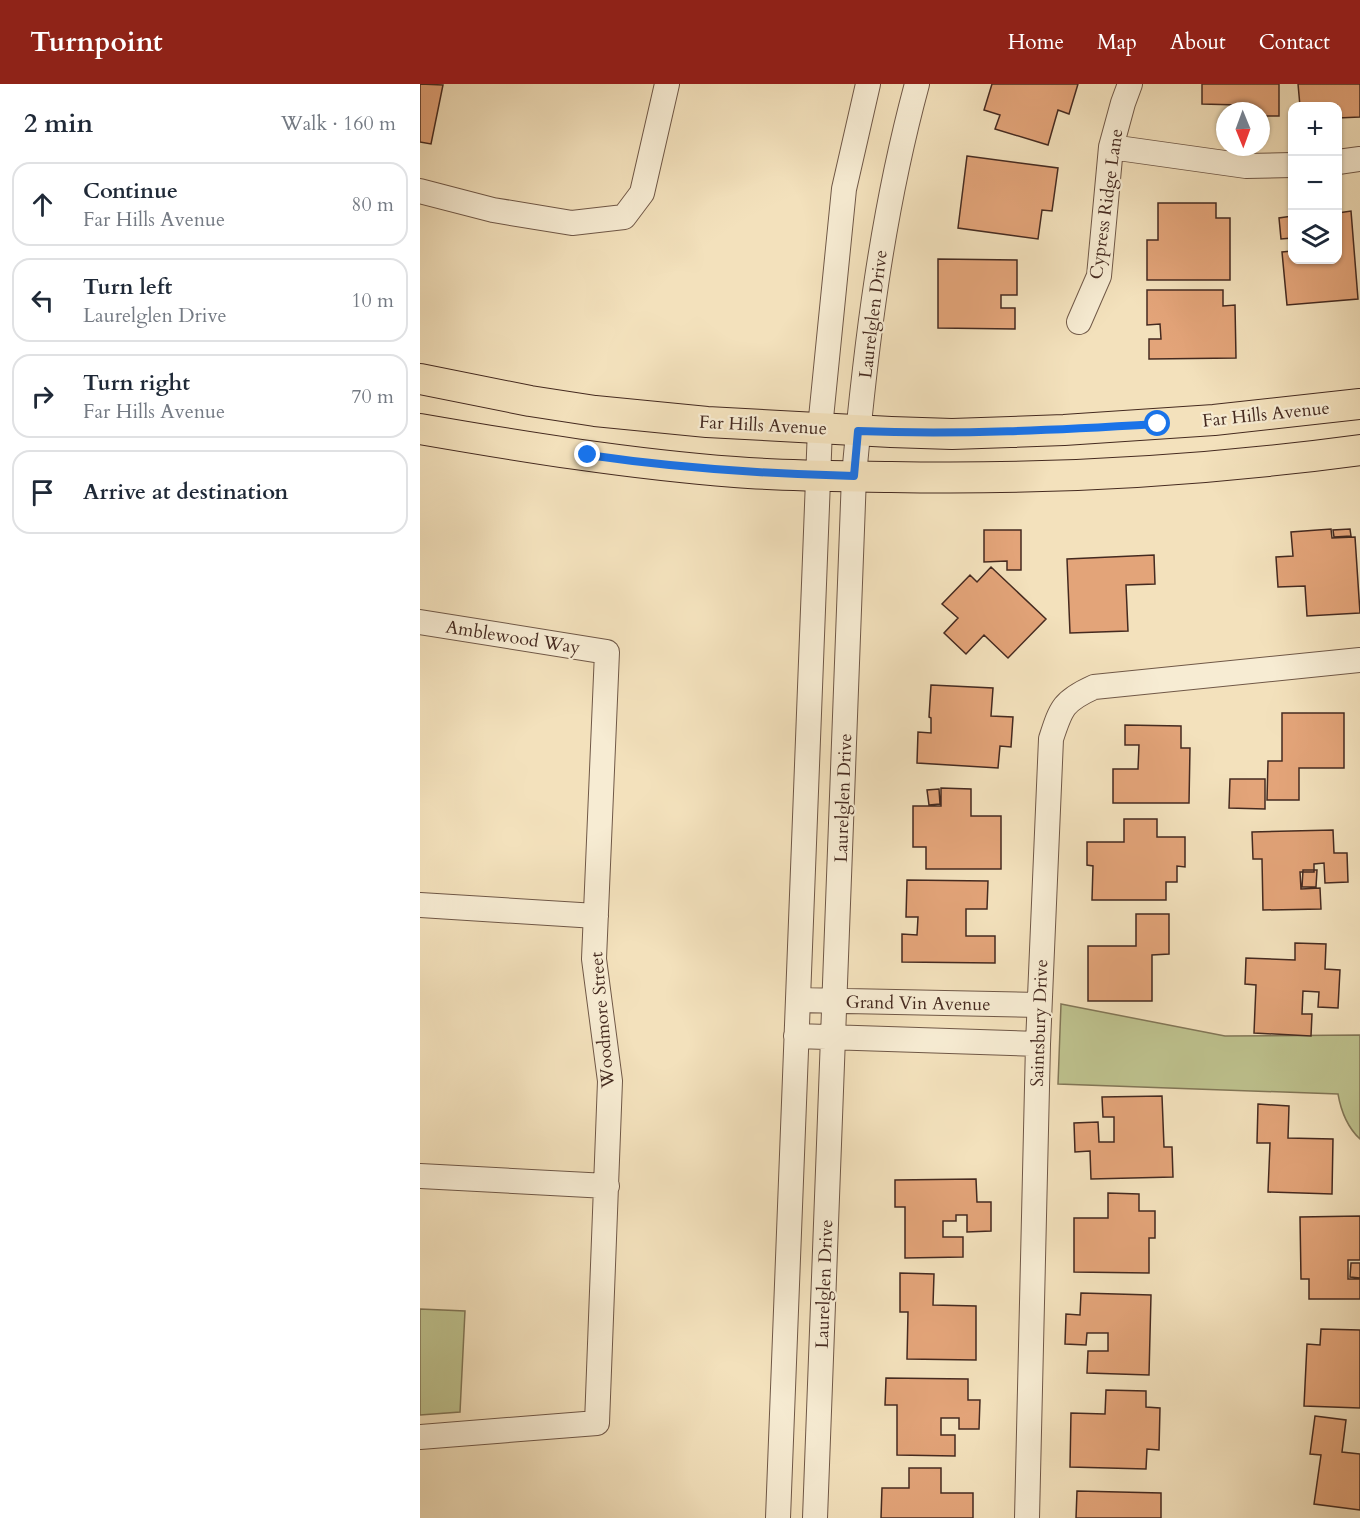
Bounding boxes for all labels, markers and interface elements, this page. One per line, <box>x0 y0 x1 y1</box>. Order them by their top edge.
text: Turnpoint <box>30 23 163 61</box>
text: Home <box>1008 28 1064 57</box>
text: Map <box>1097 28 1137 57</box>
text: About <box>1170 28 1226 57</box>
text: Contact <box>1259 28 1330 57</box>
north arrow <box>1216 102 1270 156</box>
map controls <box>1288 102 1342 264</box>
button: + <box>1288 102 1342 156</box>
text: 2 min <box>24 106 93 141</box>
text: Walk · 160 m <box>281 110 396 137</box>
street label: Cypress Ridge Lane <box>1084 127 1129 281</box>
button: − <box>1288 156 1342 210</box>
text: Continue <box>83 176 178 206</box>
icon: ahead <box>26 188 59 221</box>
text: 80 m <box>351 191 394 218</box>
text: Far Hills Avenue <box>83 206 225 233</box>
button: layers <box>1288 210 1342 264</box>
street label: Laurelglen Drive <box>853 248 894 380</box>
text: Turn left <box>83 272 172 302</box>
icon: left <box>26 284 59 317</box>
text: 10 m <box>351 287 394 314</box>
text: Laurelglen Drive <box>83 302 227 329</box>
text: Turn right <box>83 368 190 398</box>
icon: right <box>26 380 59 413</box>
text: 70 m <box>351 383 394 410</box>
street label: Far Hills Avenue <box>1201 395 1331 434</box>
text: Far Hills Avenue <box>83 398 225 425</box>
street label: Far Hills Avenue <box>698 410 828 441</box>
route start <box>1144 410 1170 436</box>
route end <box>574 441 600 467</box>
icon: arrive <box>26 476 59 509</box>
text: Arrive at destination <box>83 477 288 507</box>
street label: Amblewood Way <box>444 615 582 661</box>
street label: Laurelglen Drive <box>829 733 858 863</box>
street label: Woodmore Street <box>584 950 621 1090</box>
street label: Saintsbury Drive <box>1025 959 1054 1087</box>
street label: Grand Vin Avenue <box>845 990 991 1017</box>
street label: Laurelglen Drive <box>810 1219 839 1349</box>

